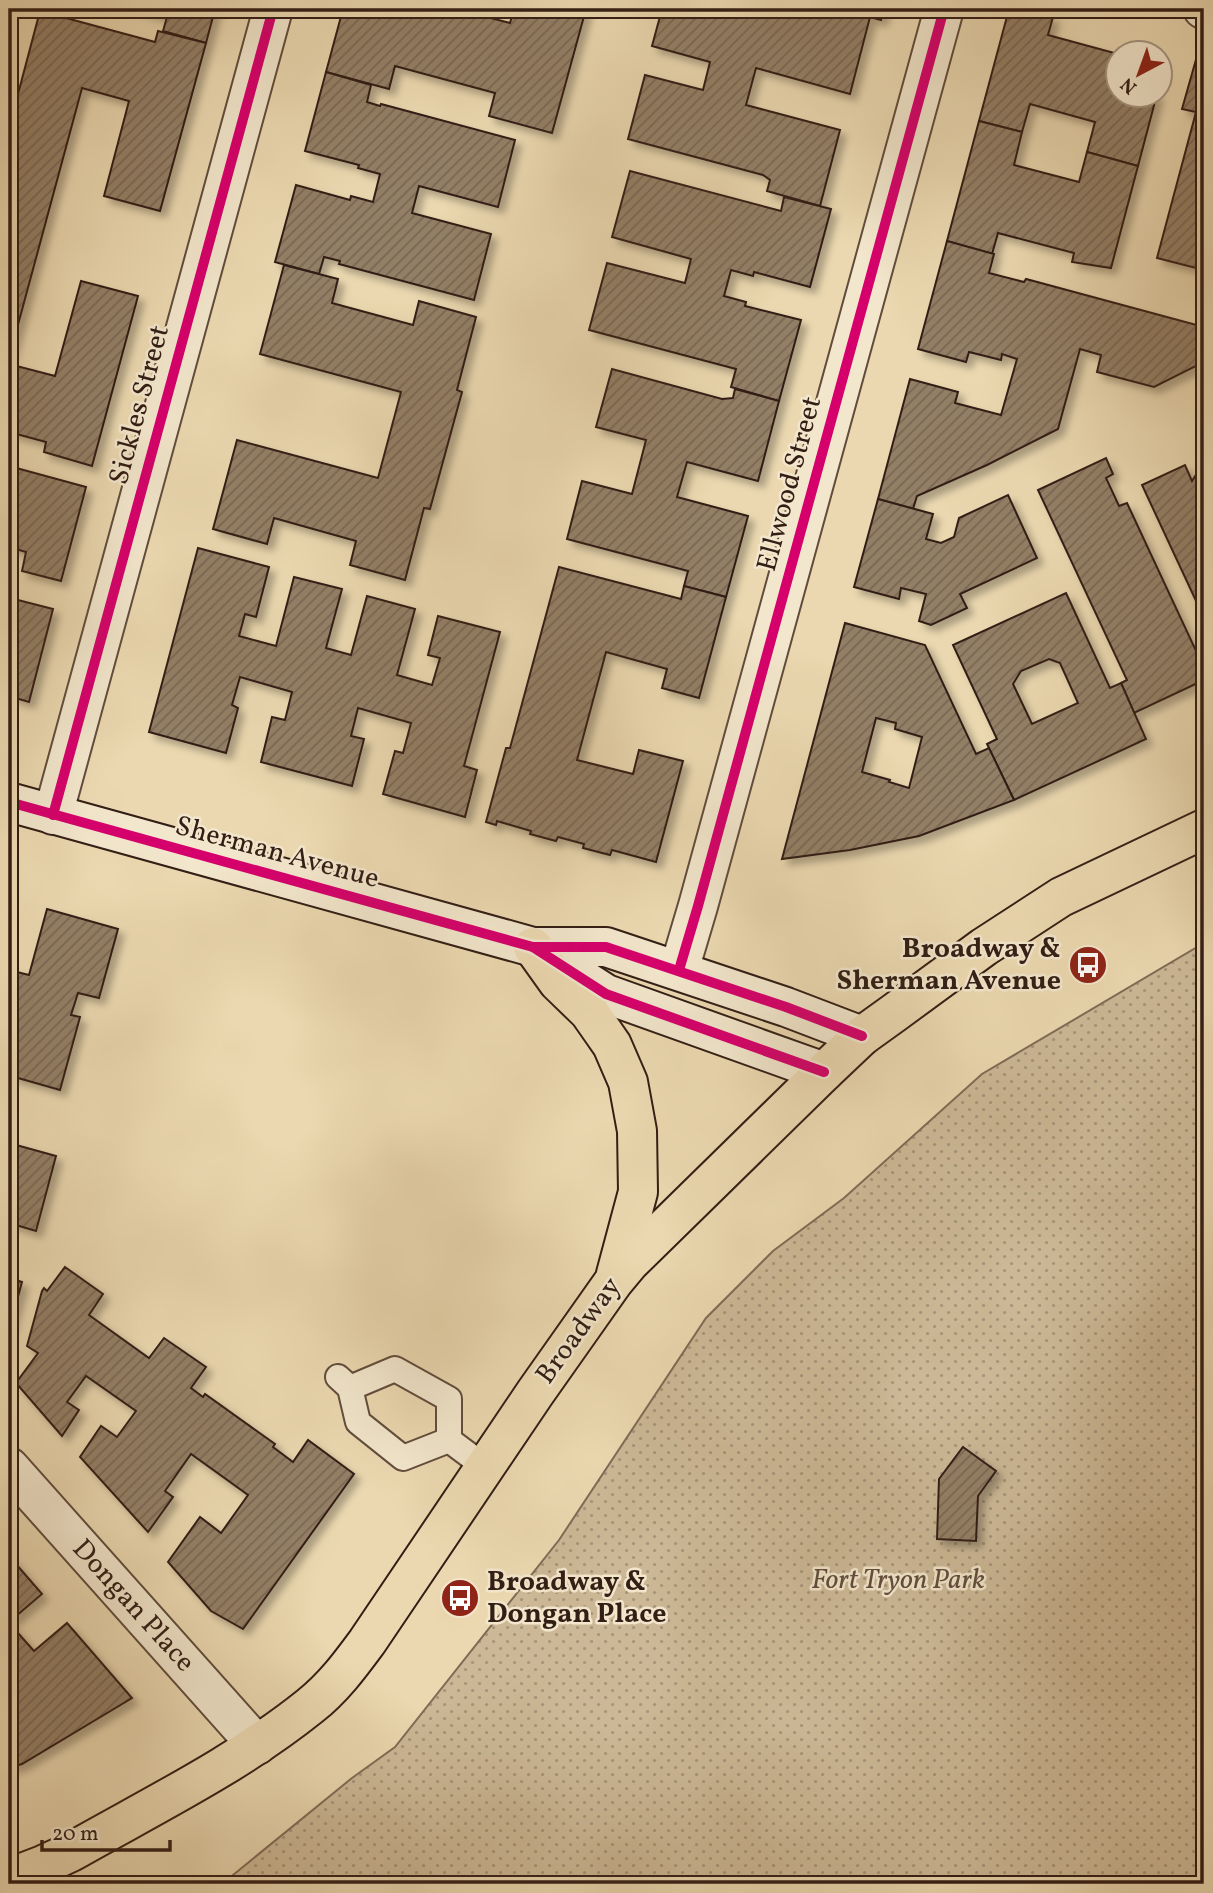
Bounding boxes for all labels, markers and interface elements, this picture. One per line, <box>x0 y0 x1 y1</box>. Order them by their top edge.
north arrow <box>1104 38 1174 108</box>
text: N <box>1115 71 1143 100</box>
street label: Sickles Street <box>100 321 180 489</box>
street label: Ellwood Street <box>748 392 832 576</box>
street label: Sherman Avenue <box>171 807 383 899</box>
place label: Broadway & Sherman Avenue <box>837 930 1061 1001</box>
bus stop icon: Broadway & Sherman Avenue <box>1067 944 1109 986</box>
street label: Broadway <box>527 1269 631 1393</box>
street label: Dongan Place <box>63 1531 203 1681</box>
park label: Fort Tryon Park <box>811 1561 985 1600</box>
place label: Broadway & Dongan Place <box>487 1563 667 1634</box>
bus stop icon: Broadway & Dongan Place <box>439 1577 481 1619</box>
scale bar <box>42 1809 170 1853</box>
text: 20 m <box>52 1820 98 1849</box>

